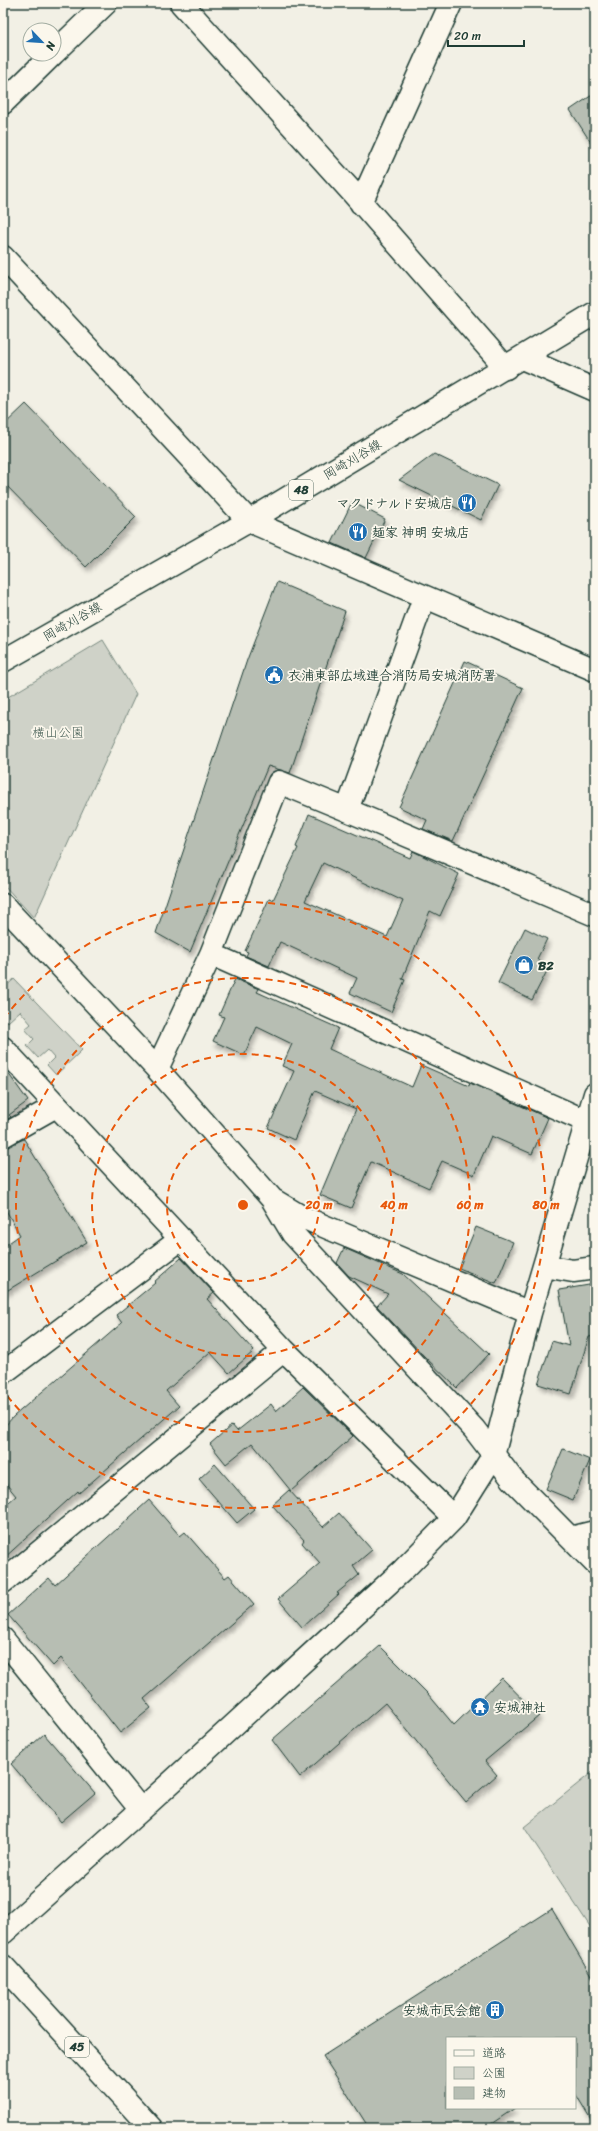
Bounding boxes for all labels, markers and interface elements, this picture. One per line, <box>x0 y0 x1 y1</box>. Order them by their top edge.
north arrow <box>22 22 62 62</box>
scale bar <box>448 22 524 48</box>
text: 20 m <box>454 25 481 47</box>
text: N <box>40 38 61 54</box>
street label: 岡崎刈谷線 <box>318 432 387 486</box>
road number: 48 <box>289 480 313 500</box>
place label: マクドナルド安城店 <box>337 492 453 515</box>
restaurant icon: マクドナルド安城店 <box>456 492 478 514</box>
restaurant icon: 麺家 神明 安城店 <box>347 521 369 543</box>
place label: 麺家 神明 安城店 <box>372 521 470 544</box>
street label: 岡崎刈谷線 <box>38 595 107 648</box>
public building icon: 衣浦東部広域連合消防局安城消防署 <box>263 664 285 686</box>
place label: 衣浦東部広域連合消防局安城消防署 <box>288 664 496 687</box>
park label: 横山公園 <box>32 721 84 744</box>
shop icon: B2 <box>513 954 535 976</box>
place label: B2 <box>538 954 554 977</box>
text: 20 m <box>305 1194 333 1216</box>
text: 40 m <box>379 1194 408 1216</box>
text: 60 m <box>456 1194 484 1216</box>
text: 80 m <box>531 1194 560 1216</box>
centre of rings <box>236 1198 250 1212</box>
temple icon: 安城神社 <box>469 1696 491 1718</box>
place label: 安城神社 <box>494 1696 546 1719</box>
place label: 安城市民会館 <box>403 1999 481 2022</box>
building icon: 安城市民会館 <box>484 1999 506 2021</box>
road number: 45 <box>65 2037 89 2057</box>
legend <box>446 2037 576 2109</box>
text: 道路 <box>482 2042 506 2064</box>
text: 公園 <box>482 2062 506 2084</box>
text: 建物 <box>482 2082 506 2104</box>

